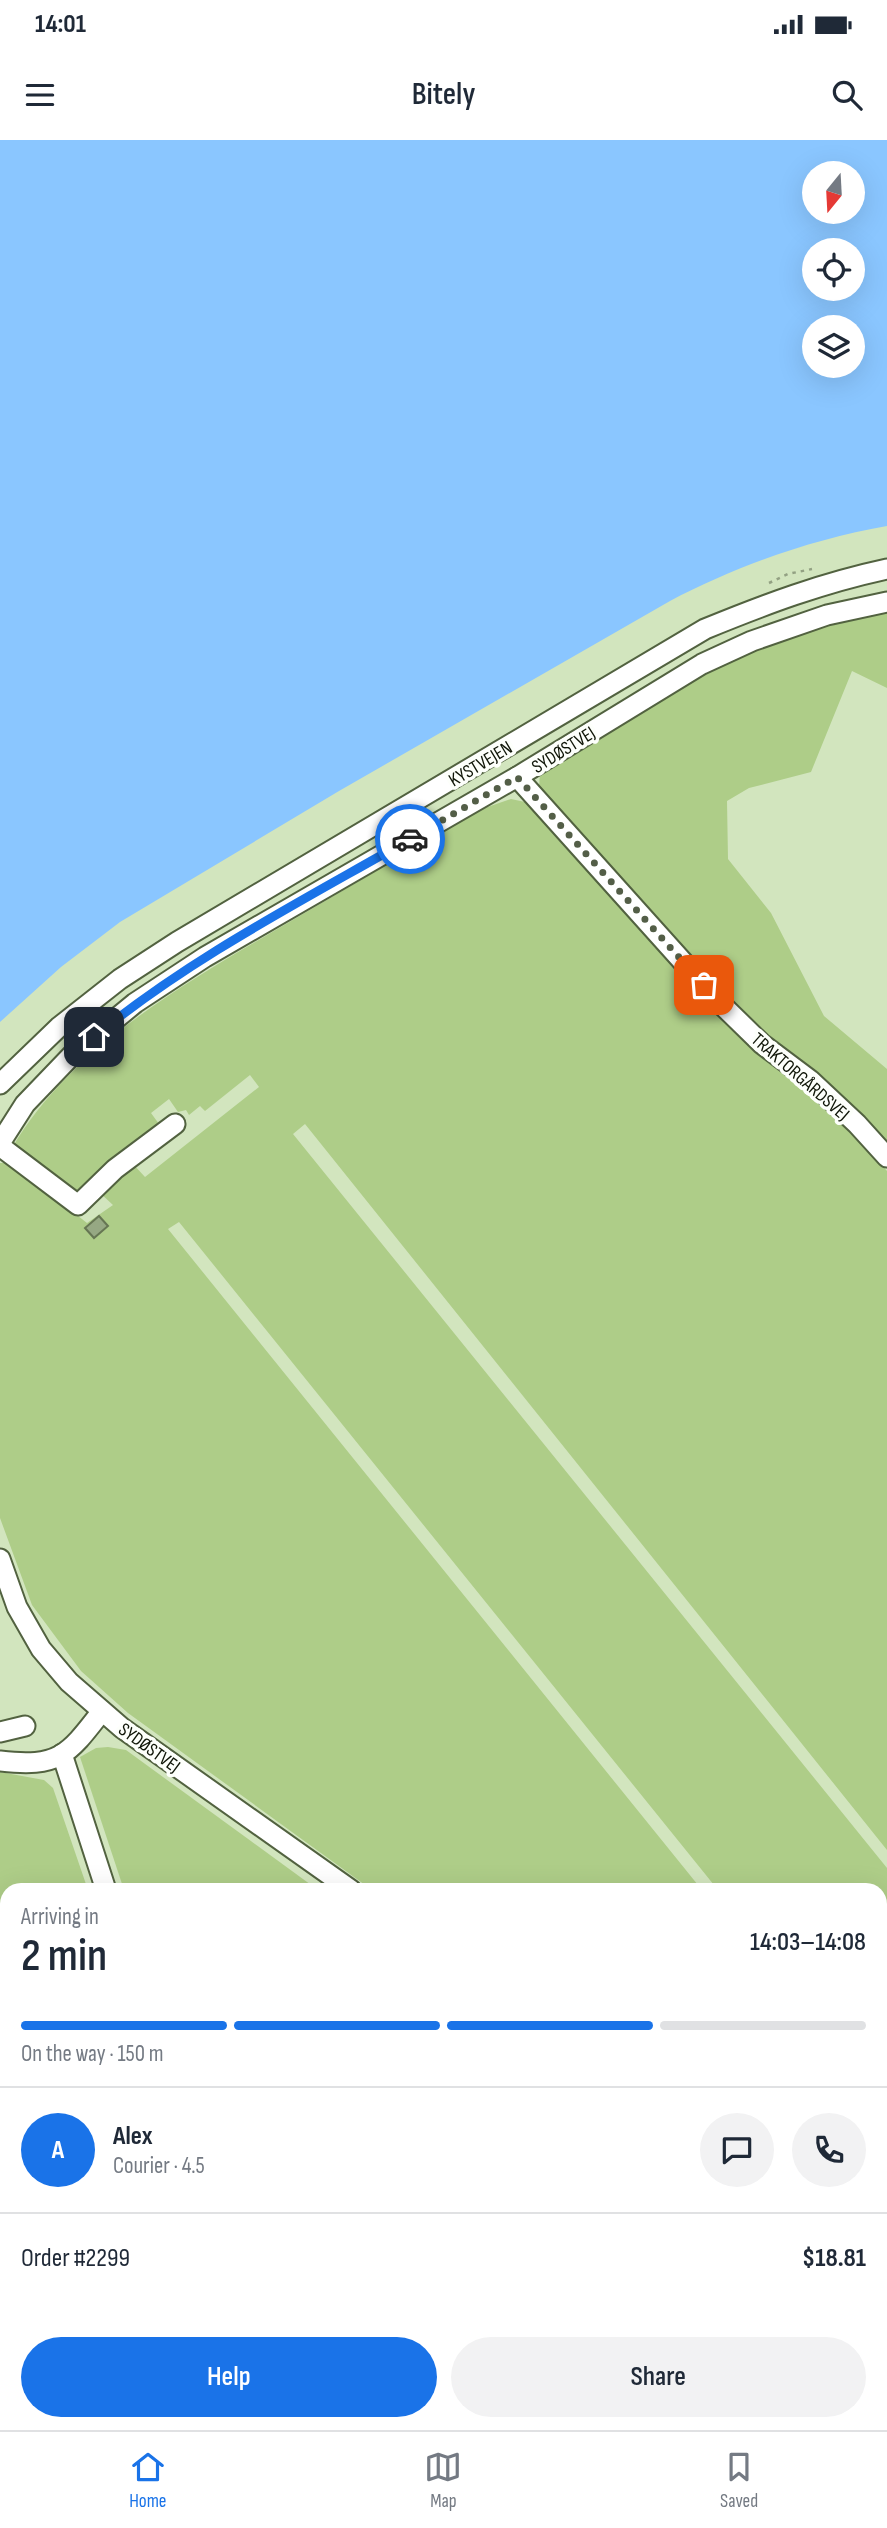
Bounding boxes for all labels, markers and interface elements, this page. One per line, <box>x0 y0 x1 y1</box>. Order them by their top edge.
text: 14:01 <box>35 9 86 40</box>
text: Bitely <box>412 75 475 114</box>
icon: menu <box>21 76 59 114</box>
icon: search <box>828 76 866 114</box>
north arrow <box>802 161 864 224</box>
map controls <box>802 161 865 378</box>
button: locate <box>802 238 865 301</box>
button: layers <box>802 315 865 378</box>
street label: SYDØSTVEJ <box>528 722 600 779</box>
street label: KYSTVEJEN <box>445 736 517 792</box>
courier <box>375 804 445 874</box>
icon: car <box>391 820 429 858</box>
pin <box>674 955 734 1015</box>
icon: bag <box>685 966 723 1004</box>
pin <box>64 1007 124 1067</box>
icon: home <box>75 1018 113 1056</box>
street label: TRAKTORGÅRDSVEJ <box>746 1028 854 1126</box>
street label: SYDØSTVEJ <box>114 1718 184 1778</box>
text: Arriving in <box>21 1903 99 1931</box>
text: 14:03–14:08 <box>750 1927 866 1958</box>
text: 2 min <box>21 1929 107 1984</box>
text: On the way · 150 m <box>21 2040 164 2068</box>
button: chat <box>700 2113 774 2187</box>
button: phone <box>792 2113 866 2187</box>
text: Alex <box>113 2121 153 2152</box>
text: A <box>52 2135 64 2166</box>
text: Courier · 4.5 <box>113 2152 205 2180</box>
text: Order #2299 <box>21 2243 130 2274</box>
text: $18.81 <box>802 2243 866 2274</box>
button: Help <box>21 2337 437 2417</box>
button: Share <box>451 2337 866 2417</box>
tab: Home <box>129 2448 167 2513</box>
tab: Map <box>424 2448 462 2513</box>
tab: Saved <box>720 2448 758 2513</box>

